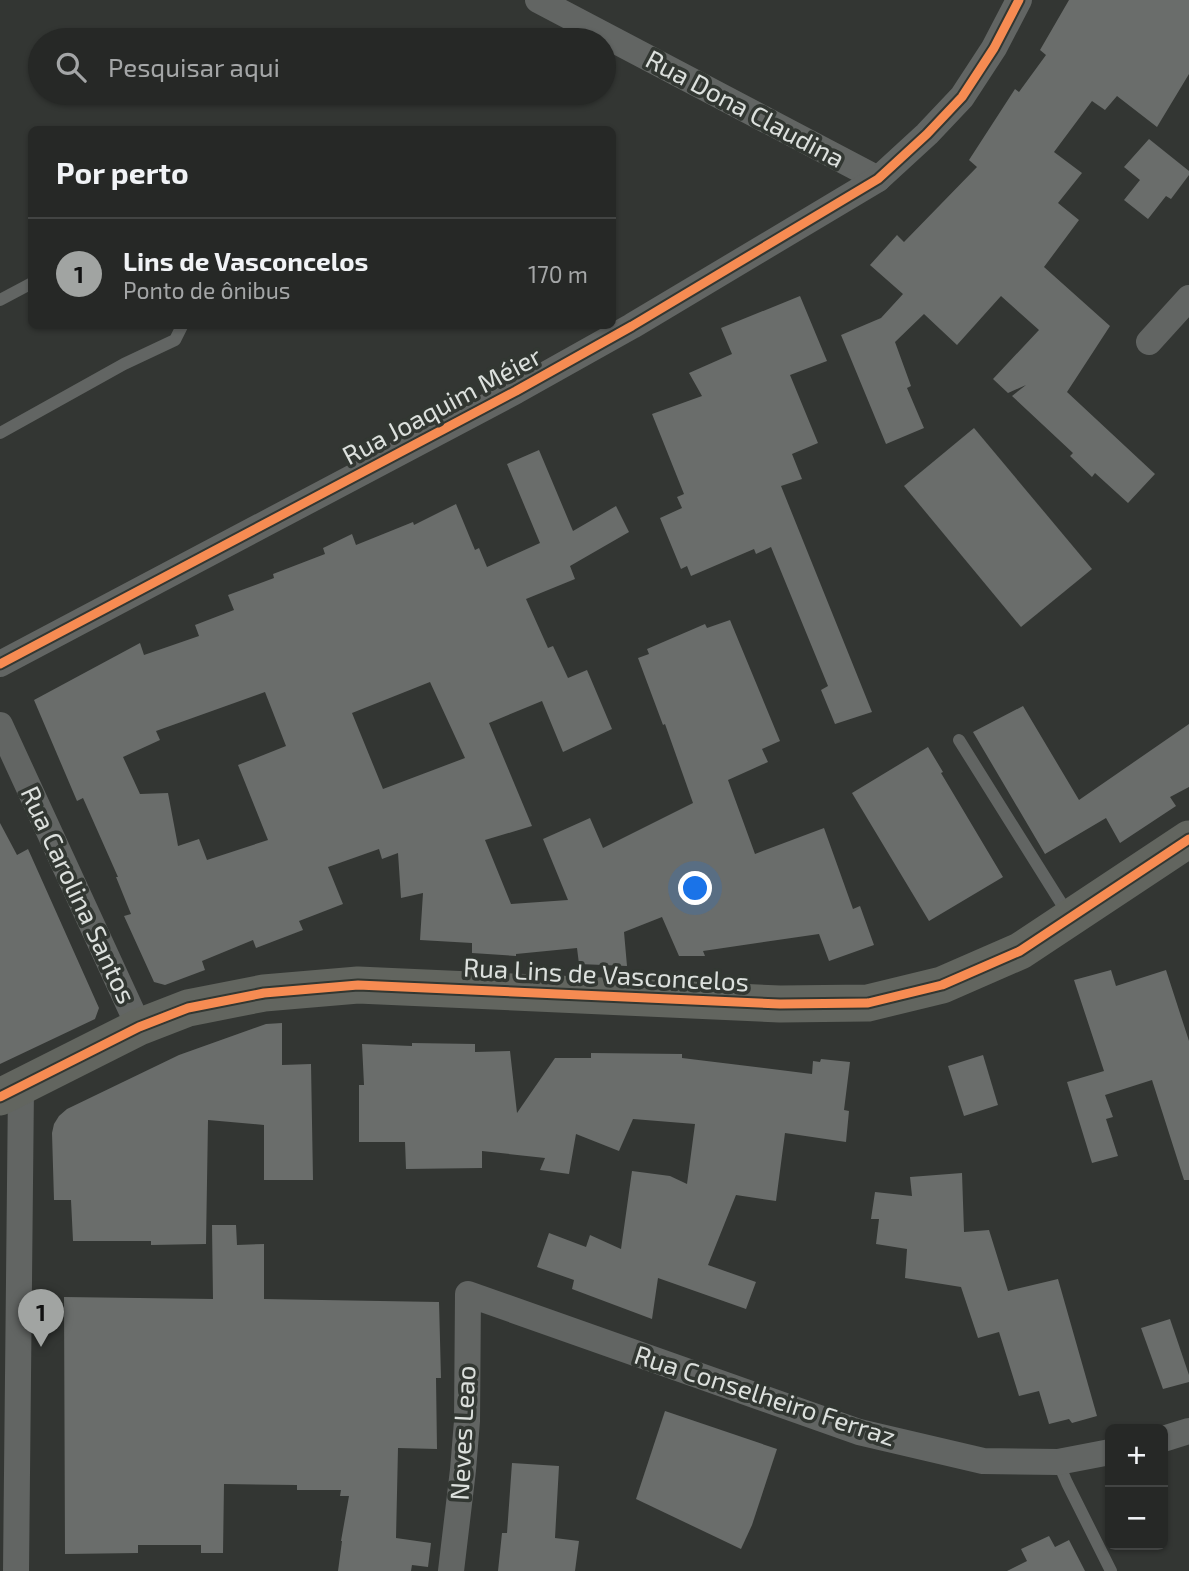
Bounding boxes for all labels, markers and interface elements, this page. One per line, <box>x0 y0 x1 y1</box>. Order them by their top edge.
search box <box>28 28 616 105</box>
street label: Rua Dona Claudina <box>641 42 850 173</box>
icon: search <box>52 48 90 86</box>
text: Pesquisar aqui <box>108 51 280 82</box>
text: Por perto <box>56 154 189 190</box>
text: Lins de Vasconcelos <box>123 245 368 276</box>
text: 1 <box>74 260 84 288</box>
text: 170 m <box>528 260 588 288</box>
text: Ponto de ônibus <box>123 276 291 304</box>
street label: Rua Joaquim Méier <box>337 339 546 470</box>
street label: Rua Carolina Santos <box>15 781 143 1008</box>
your location <box>678 871 712 905</box>
street label: Rua Lins de Vasconcelos <box>462 951 750 996</box>
pin: 1 <box>18 1289 64 1347</box>
street label: Rua Conselheiro Ferraz <box>631 1338 900 1451</box>
street label: Neves Leao <box>442 1365 481 1501</box>
map controls <box>1105 1424 1168 1550</box>
button: + <box>1105 1424 1168 1487</box>
button: − <box>1105 1487 1168 1550</box>

